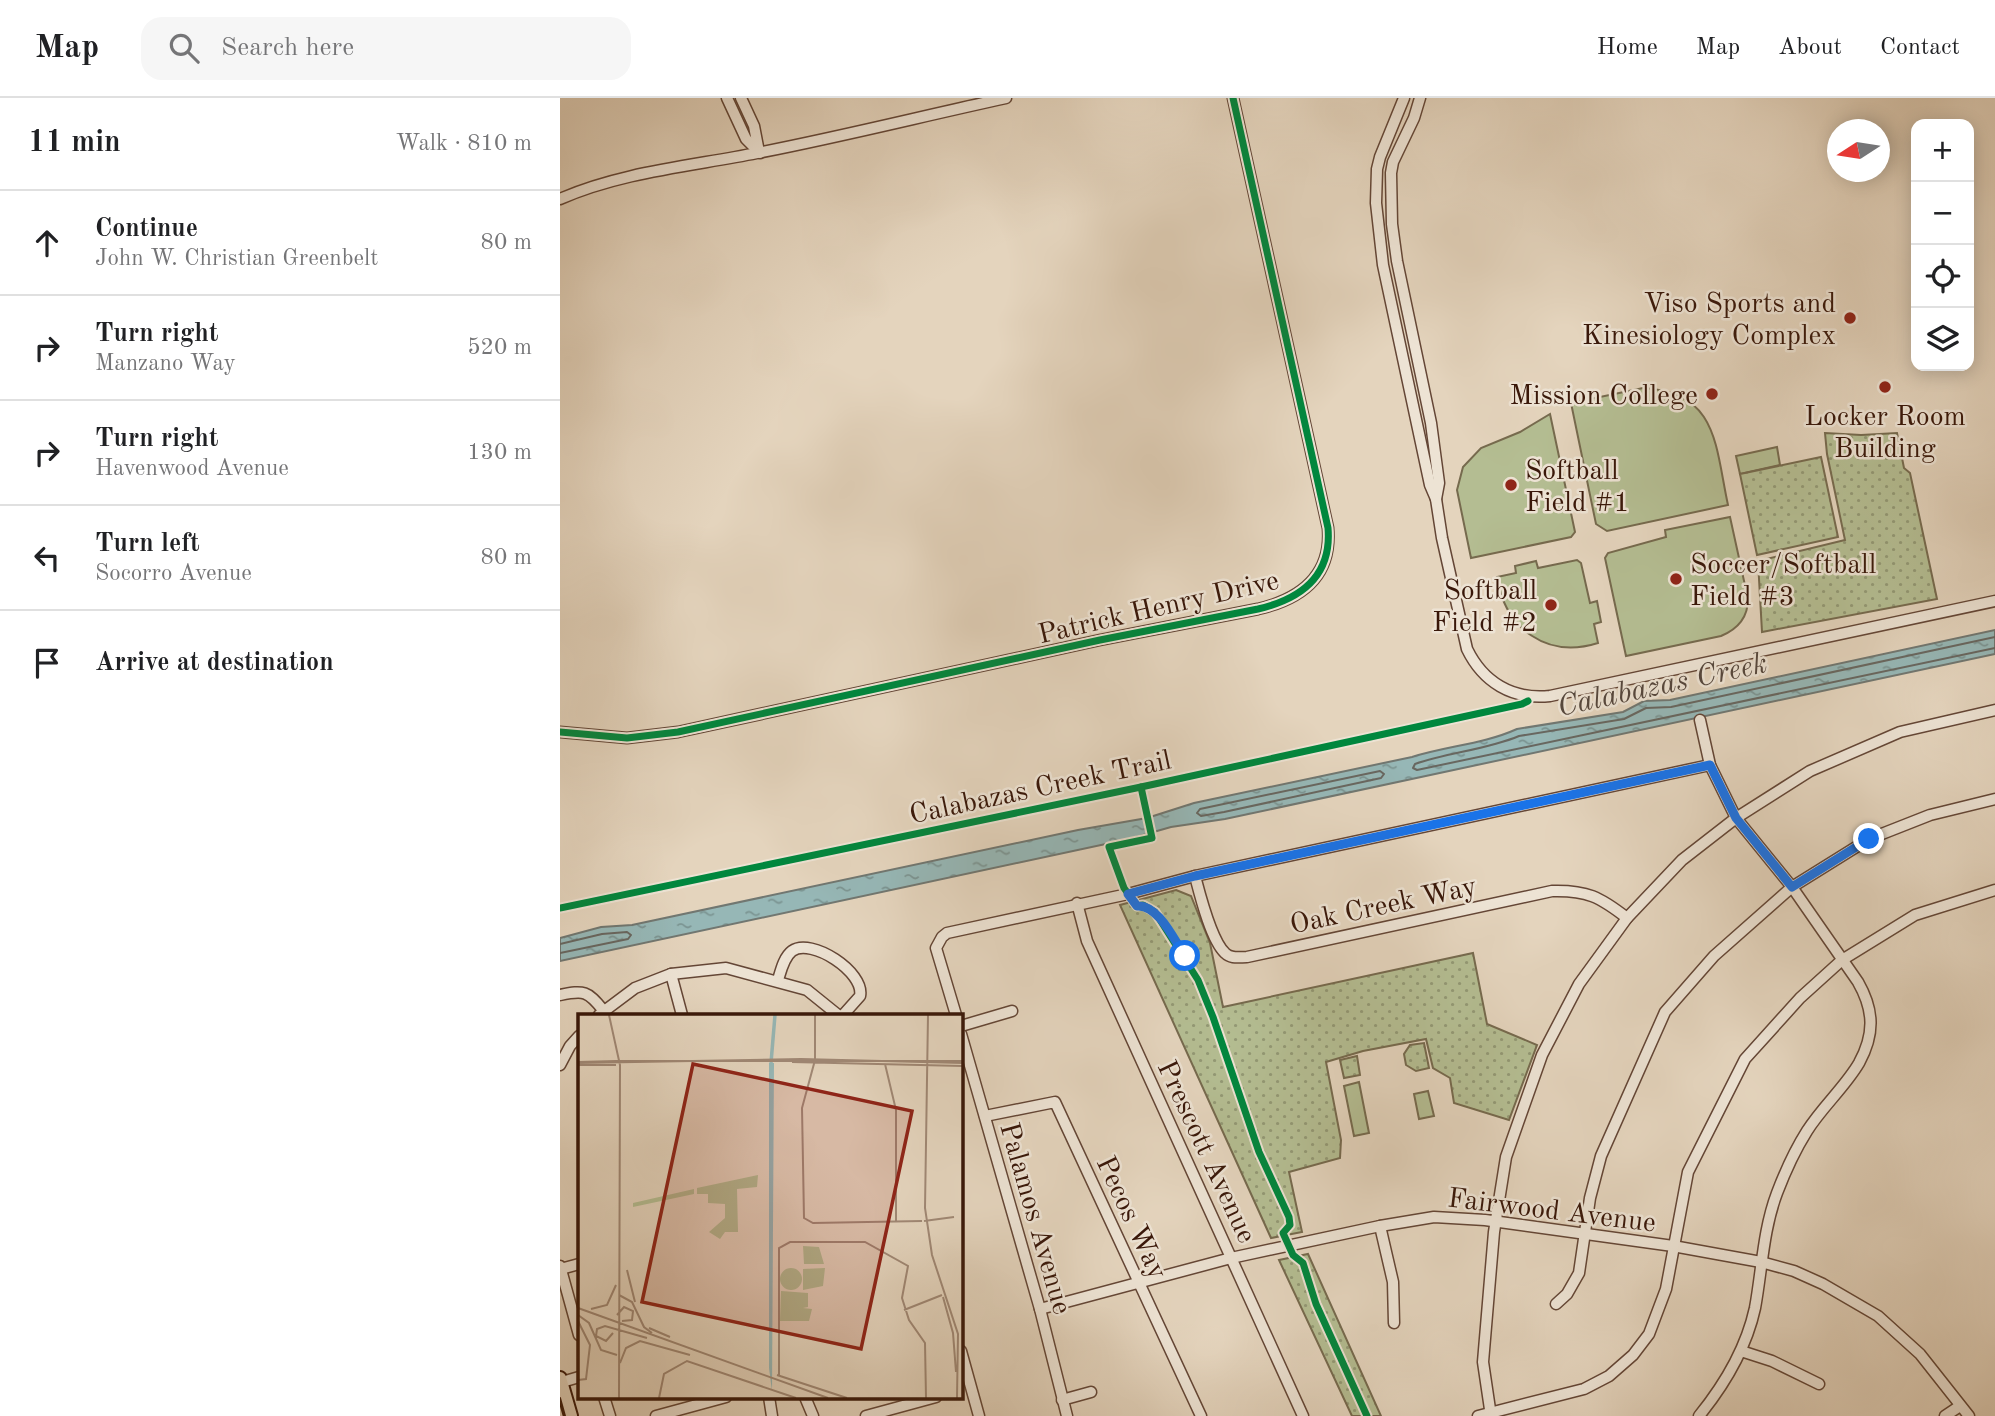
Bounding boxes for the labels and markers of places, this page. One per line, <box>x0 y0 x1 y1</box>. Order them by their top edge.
place label: Viso Sports and Kinesiology Complex <box>1582 291 1836 351</box>
marker: Viso Sports and Kinesiology Complex <box>1842 310 1858 326</box>
marker: Locker Room Building <box>1877 379 1893 395</box>
place label: Mission College <box>1510 383 1698 411</box>
marker: Mission College <box>1704 386 1720 402</box>
place label: Locker Room Building <box>1804 404 1966 464</box>
place label: Softball Field #1 <box>1525 458 1630 518</box>
marker: Softball Field #1 <box>1503 477 1519 493</box>
place label: Soccer/Softball Field #3 <box>1690 552 1876 612</box>
marker: Soccer/Softball Field #3 <box>1668 571 1684 587</box>
place label: Softball Field #2 <box>1432 578 1537 638</box>
marker: Softball Field #2 <box>1543 597 1559 613</box>

